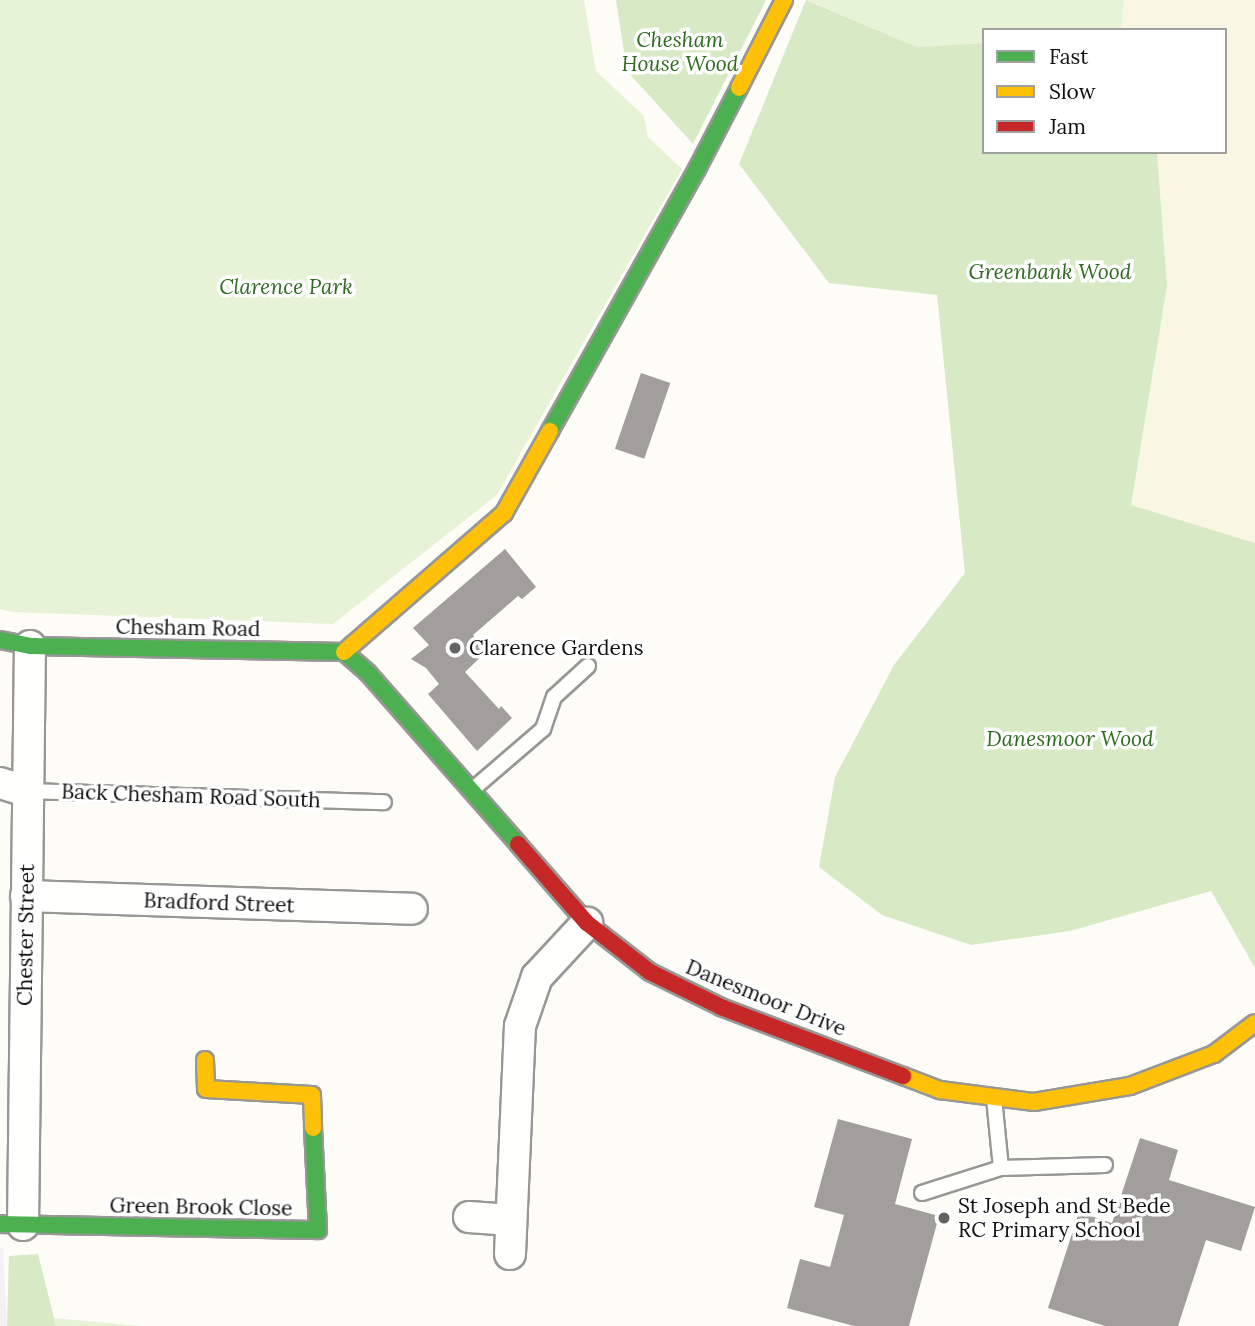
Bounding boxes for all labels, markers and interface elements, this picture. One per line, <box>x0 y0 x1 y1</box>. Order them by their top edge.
park label: Chesham House Wood <box>622 27 738 77</box>
legend <box>982 28 1227 154</box>
text: Fast <box>1049 43 1088 70</box>
text: Slow <box>1049 78 1096 105</box>
text: Jam <box>1049 113 1086 140</box>
park label: Greenbank Wood <box>969 259 1131 285</box>
park label: Clarence Park <box>219 274 353 300</box>
street label: Chesham Road <box>115 614 261 642</box>
place label: Clarence Gardens <box>469 635 643 661</box>
marker: Clarence Gardens <box>447 640 463 656</box>
park label: Danesmoor Wood <box>986 726 1154 752</box>
street label: Back Chesham Road South <box>61 779 321 813</box>
street label: Chester Street <box>12 864 40 1006</box>
street label: Bradford Street <box>143 888 295 918</box>
street label: Danesmoor Drive <box>682 954 850 1042</box>
street label: Green Brook Close <box>109 1193 293 1221</box>
place label: St Joseph and St Bede RC Primary School <box>958 1193 1171 1243</box>
marker: St Joseph and St Bede RC Primary School <box>936 1210 952 1226</box>

